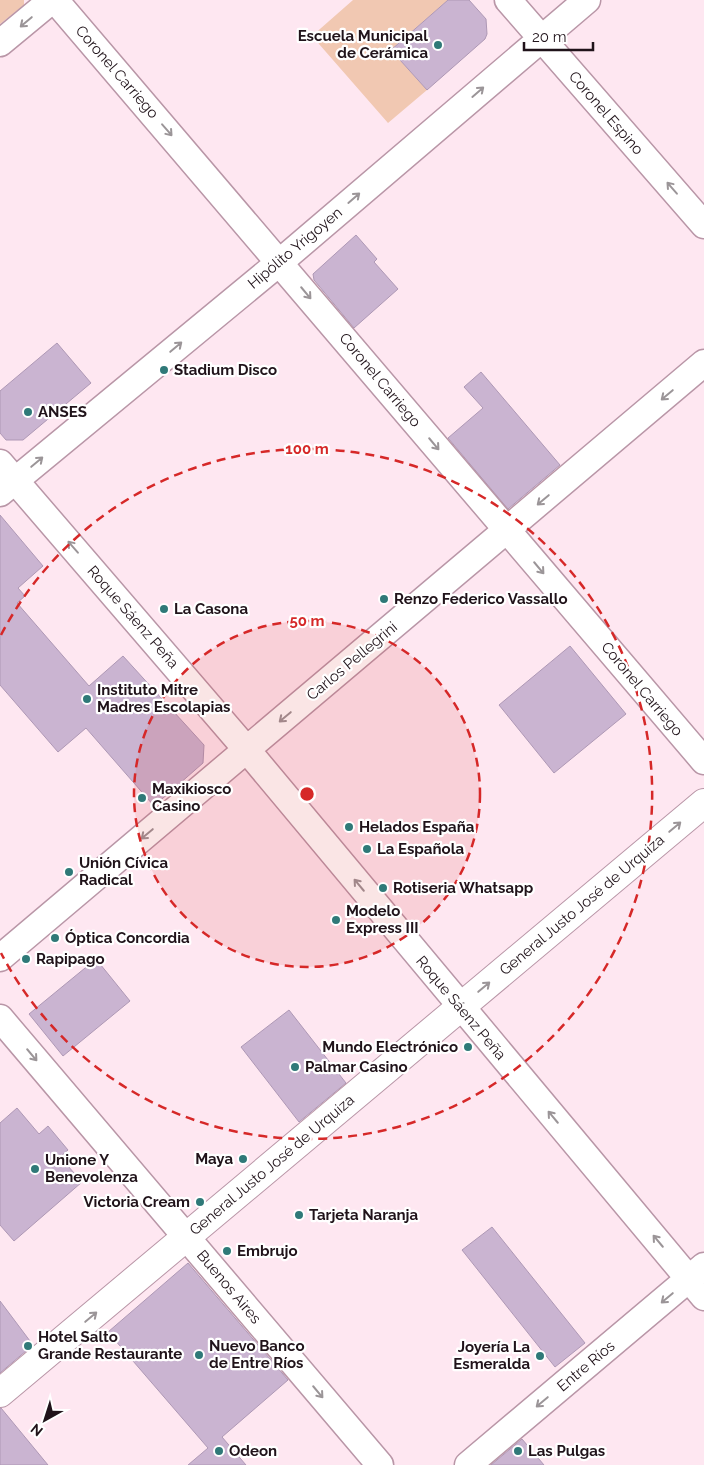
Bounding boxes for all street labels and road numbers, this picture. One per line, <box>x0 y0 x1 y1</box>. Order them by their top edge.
street label: Coronel Carriego <box>72 22 162 122</box>
street label: Coronel Espino <box>565 68 647 158</box>
street label: Hipólito Yrigoyen <box>244 203 346 293</box>
street label: Coronel Carriego <box>335 329 425 431</box>
street label: Roque Sáenz Peña <box>83 562 183 672</box>
street label: Carlos Pellegrini <box>303 618 401 704</box>
street label: Coronel Carriego <box>597 638 687 740</box>
street label: General Justo José de Urquiza <box>496 831 668 979</box>
street label: Roque Sáenz Peña <box>412 952 510 1064</box>
street label: General Justo José de Urquiza <box>186 1091 358 1239</box>
street label: Buenos Aires <box>193 1247 265 1327</box>
street label: Entre Ríos <box>554 1337 618 1395</box>

